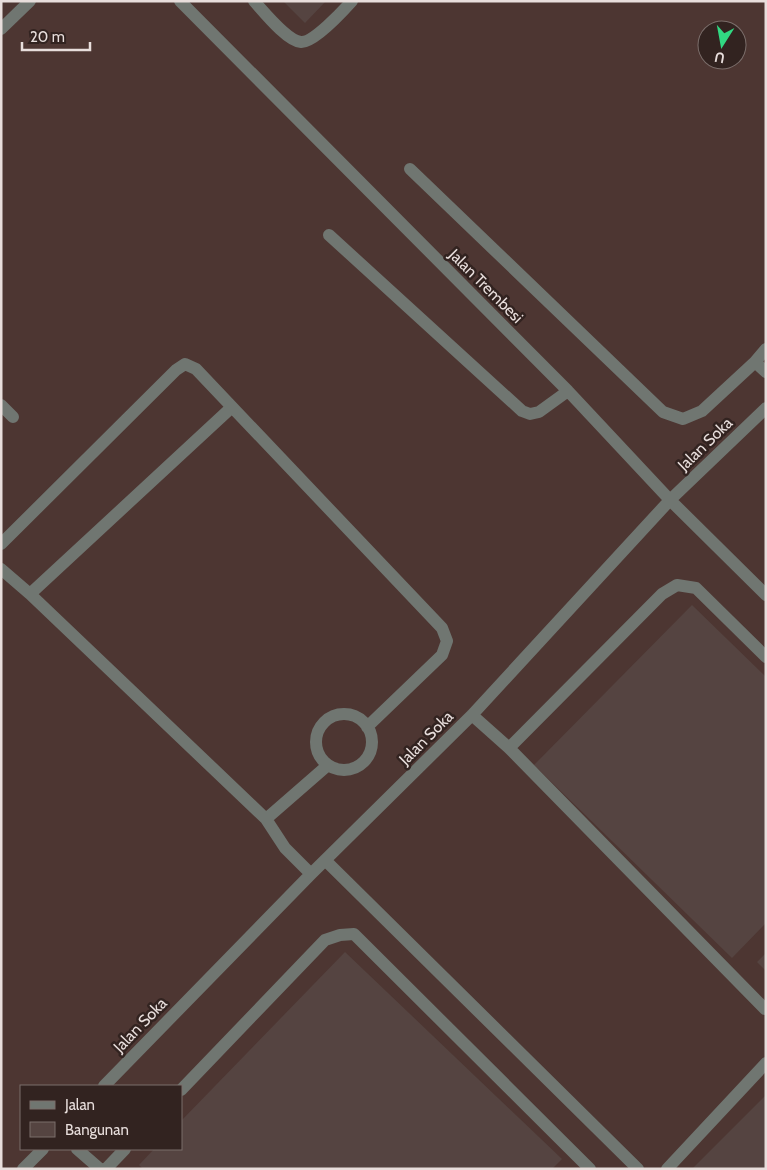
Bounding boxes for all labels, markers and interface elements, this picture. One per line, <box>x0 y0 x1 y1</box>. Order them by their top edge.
scale bar <box>22 20 90 52</box>
north arrow <box>697 20 747 70</box>
text: 20 m <box>30 28 65 46</box>
text: U <box>713 48 726 68</box>
street label: Jalan Trembesi <box>444 244 527 327</box>
street label: Jalan Soka <box>673 413 736 475</box>
street label: Jalan Soka <box>394 707 457 770</box>
street label: Jalan Soka <box>109 994 171 1057</box>
legend <box>20 1085 182 1150</box>
text: Jalan <box>64 1096 95 1114</box>
text: Bangunan <box>65 1121 129 1139</box>

